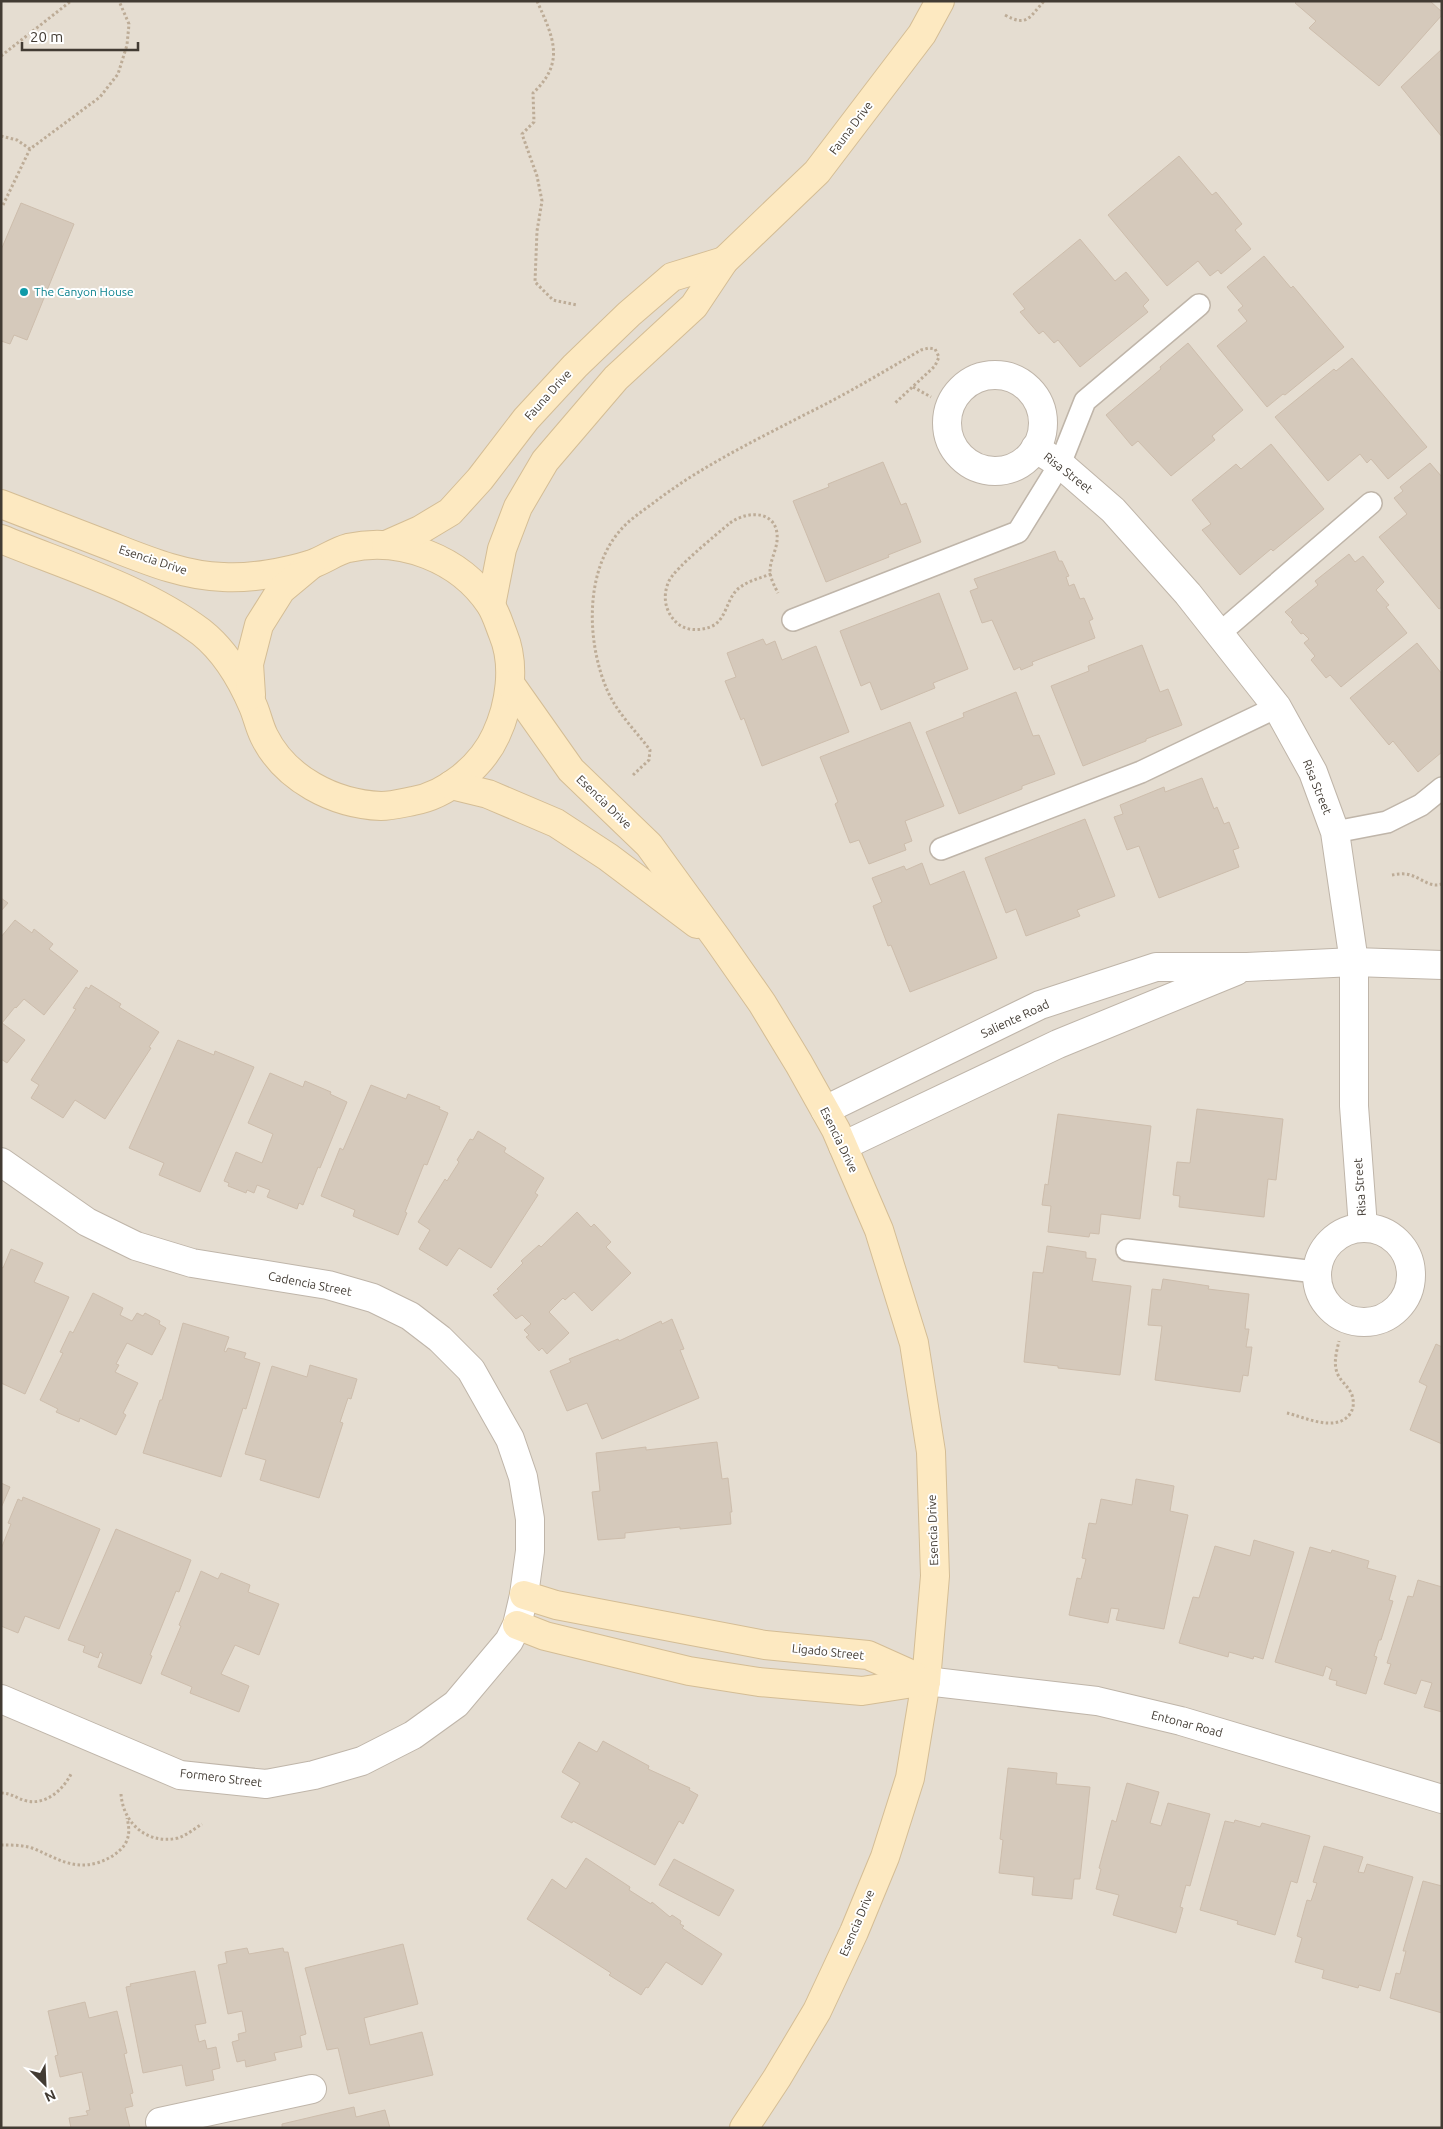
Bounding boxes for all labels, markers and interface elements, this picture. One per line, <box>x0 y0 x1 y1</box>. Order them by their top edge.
scale bar <box>22 20 139 52</box>
text: 20 m <box>30 28 63 45</box>
street label: Fauna Drive <box>826 99 875 157</box>
place label: The Canyon House <box>34 285 134 298</box>
marker: The Canyon House <box>18 286 30 298</box>
street label: Fauna Drive <box>522 367 574 422</box>
street label: Risa Street <box>1041 450 1095 496</box>
street label: Esencia Drive <box>117 542 189 577</box>
street label: Risa Street <box>1301 757 1334 816</box>
street label: Esencia Drive <box>574 772 634 831</box>
street label: Saliente Road <box>979 997 1051 1040</box>
street label: Esencia Drive <box>818 1105 861 1175</box>
street label: Risa Street <box>1351 1157 1368 1216</box>
street label: Cadencia Street <box>267 1269 353 1298</box>
street label: Esencia Drive <box>925 1494 940 1566</box>
street label: Ligado Street <box>791 1641 865 1662</box>
street label: Entonar Road <box>1150 1708 1224 1739</box>
street label: Formero Street <box>179 1766 263 1789</box>
street label: Esencia Drive <box>837 1887 876 1958</box>
north arrow <box>20 2059 70 2109</box>
text: N <box>42 2086 58 2105</box>

